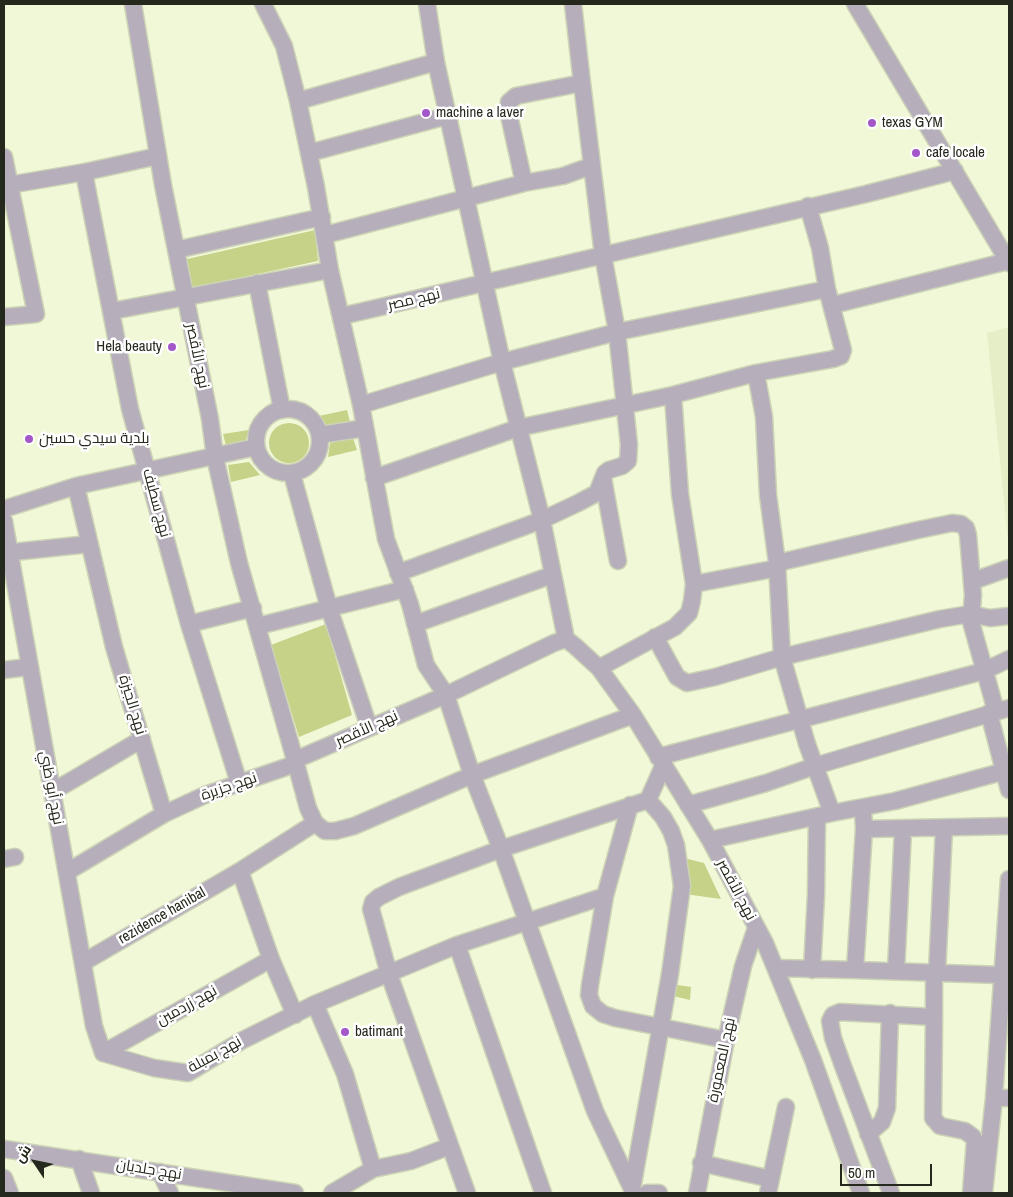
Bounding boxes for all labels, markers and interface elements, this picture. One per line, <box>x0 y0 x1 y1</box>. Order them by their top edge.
place label: machine a laver <box>436 104 524 122</box>
marker: machine a laver <box>420 107 432 119</box>
place label: texas GYM <box>882 114 943 132</box>
marker: texas GYM <box>866 117 878 129</box>
place label: cafe locale <box>926 144 985 162</box>
marker: cafe locale <box>910 147 922 159</box>
street label: نهج مصر <box>386 285 442 315</box>
street label: نهج الأقصر <box>181 322 213 390</box>
place label: Hela beauty <box>96 338 162 356</box>
marker: Hela beauty <box>166 341 178 353</box>
place label: بلدية سيدي حسين <box>39 430 150 448</box>
marker: بلدية سيدي حسين <box>23 433 35 445</box>
street label: نهج سطيف <box>138 467 174 539</box>
street label: نهج الجيزة <box>114 673 150 737</box>
street label: نهج الأقصر <box>333 707 401 751</box>
street label: نهج أبو ظبي <box>35 750 67 826</box>
street label: نهج جزيرة <box>199 769 259 805</box>
street label: نهج الأقصر <box>712 856 760 924</box>
street label: rezidence hanibal <box>115 884 209 948</box>
street label: نهج زردمين <box>154 982 220 1030</box>
street label: نهج المعمورة <box>704 1016 740 1104</box>
place label: batimant <box>355 1023 403 1041</box>
marker: batimant <box>339 1026 351 1038</box>
street label: نهج بمبلة <box>185 1033 245 1077</box>
north arrow <box>10 1137 60 1187</box>
text: ش <box>10 1141 35 1166</box>
scale bar <box>843 1154 936 1186</box>
street label: نهج جلديان <box>115 1156 183 1184</box>
text: 50 m <box>848 1162 875 1183</box>

